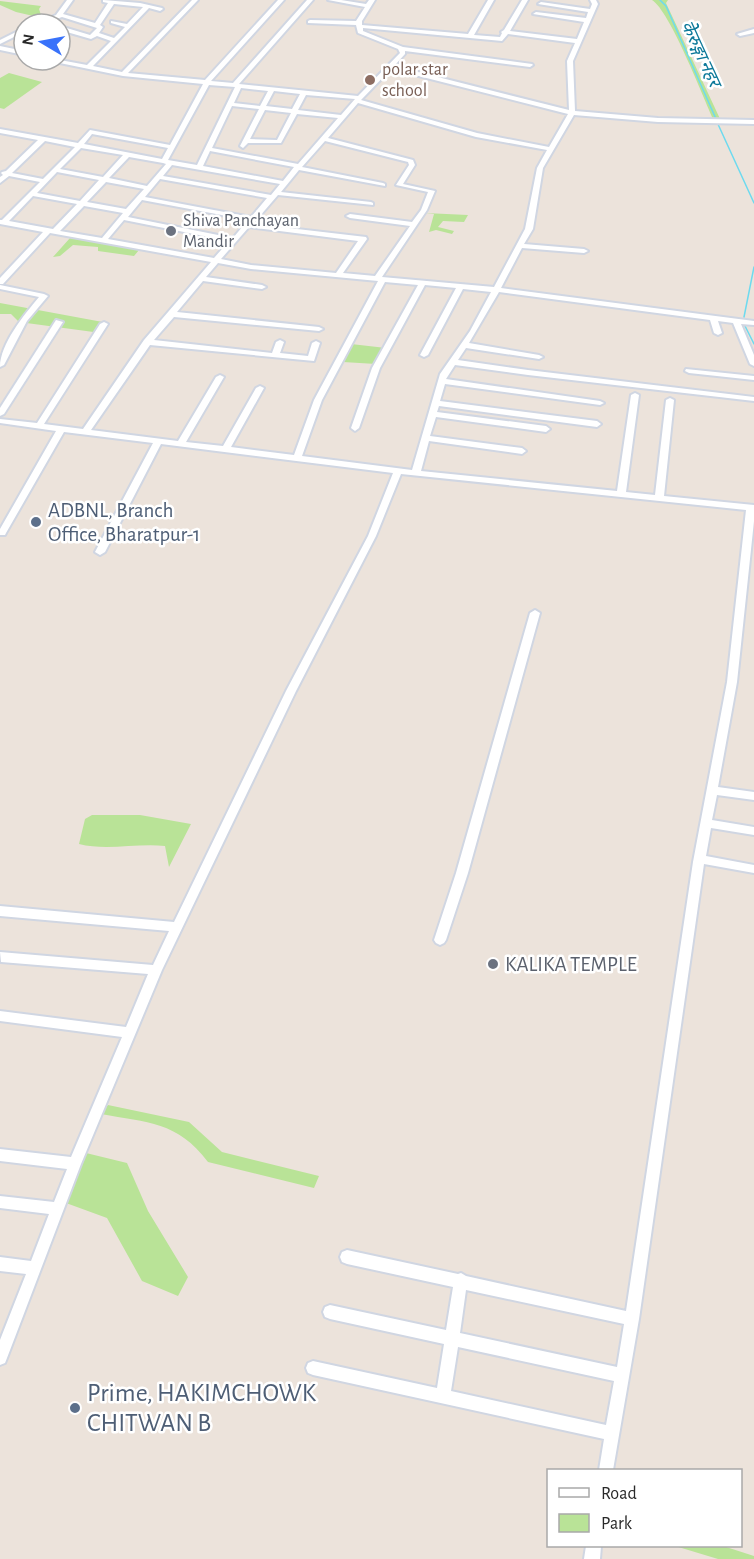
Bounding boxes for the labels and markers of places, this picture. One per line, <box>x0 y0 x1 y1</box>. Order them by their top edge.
place label: polar star school <box>382 61 448 100</box>
marker: polar star school <box>363 73 377 87</box>
place label: Shiva Panchayan Mandir <box>183 212 299 251</box>
marker: Shiva Panchayan Mandir <box>164 224 178 238</box>
place label: ADBNL, Branch Office, Bharatpur-1 <box>48 500 200 545</box>
marker: ADBNL, Branch Office, Bharatpur-1 <box>29 515 43 529</box>
place label: KALIKA TEMPLE <box>505 954 637 975</box>
marker: KALIKA TEMPLE <box>486 957 500 971</box>
place label: Prime, HAKIMCHOWK CHITWAN B <box>87 1380 317 1436</box>
marker: Prime, HAKIMCHOWK CHITWAN B <box>68 1401 82 1415</box>

